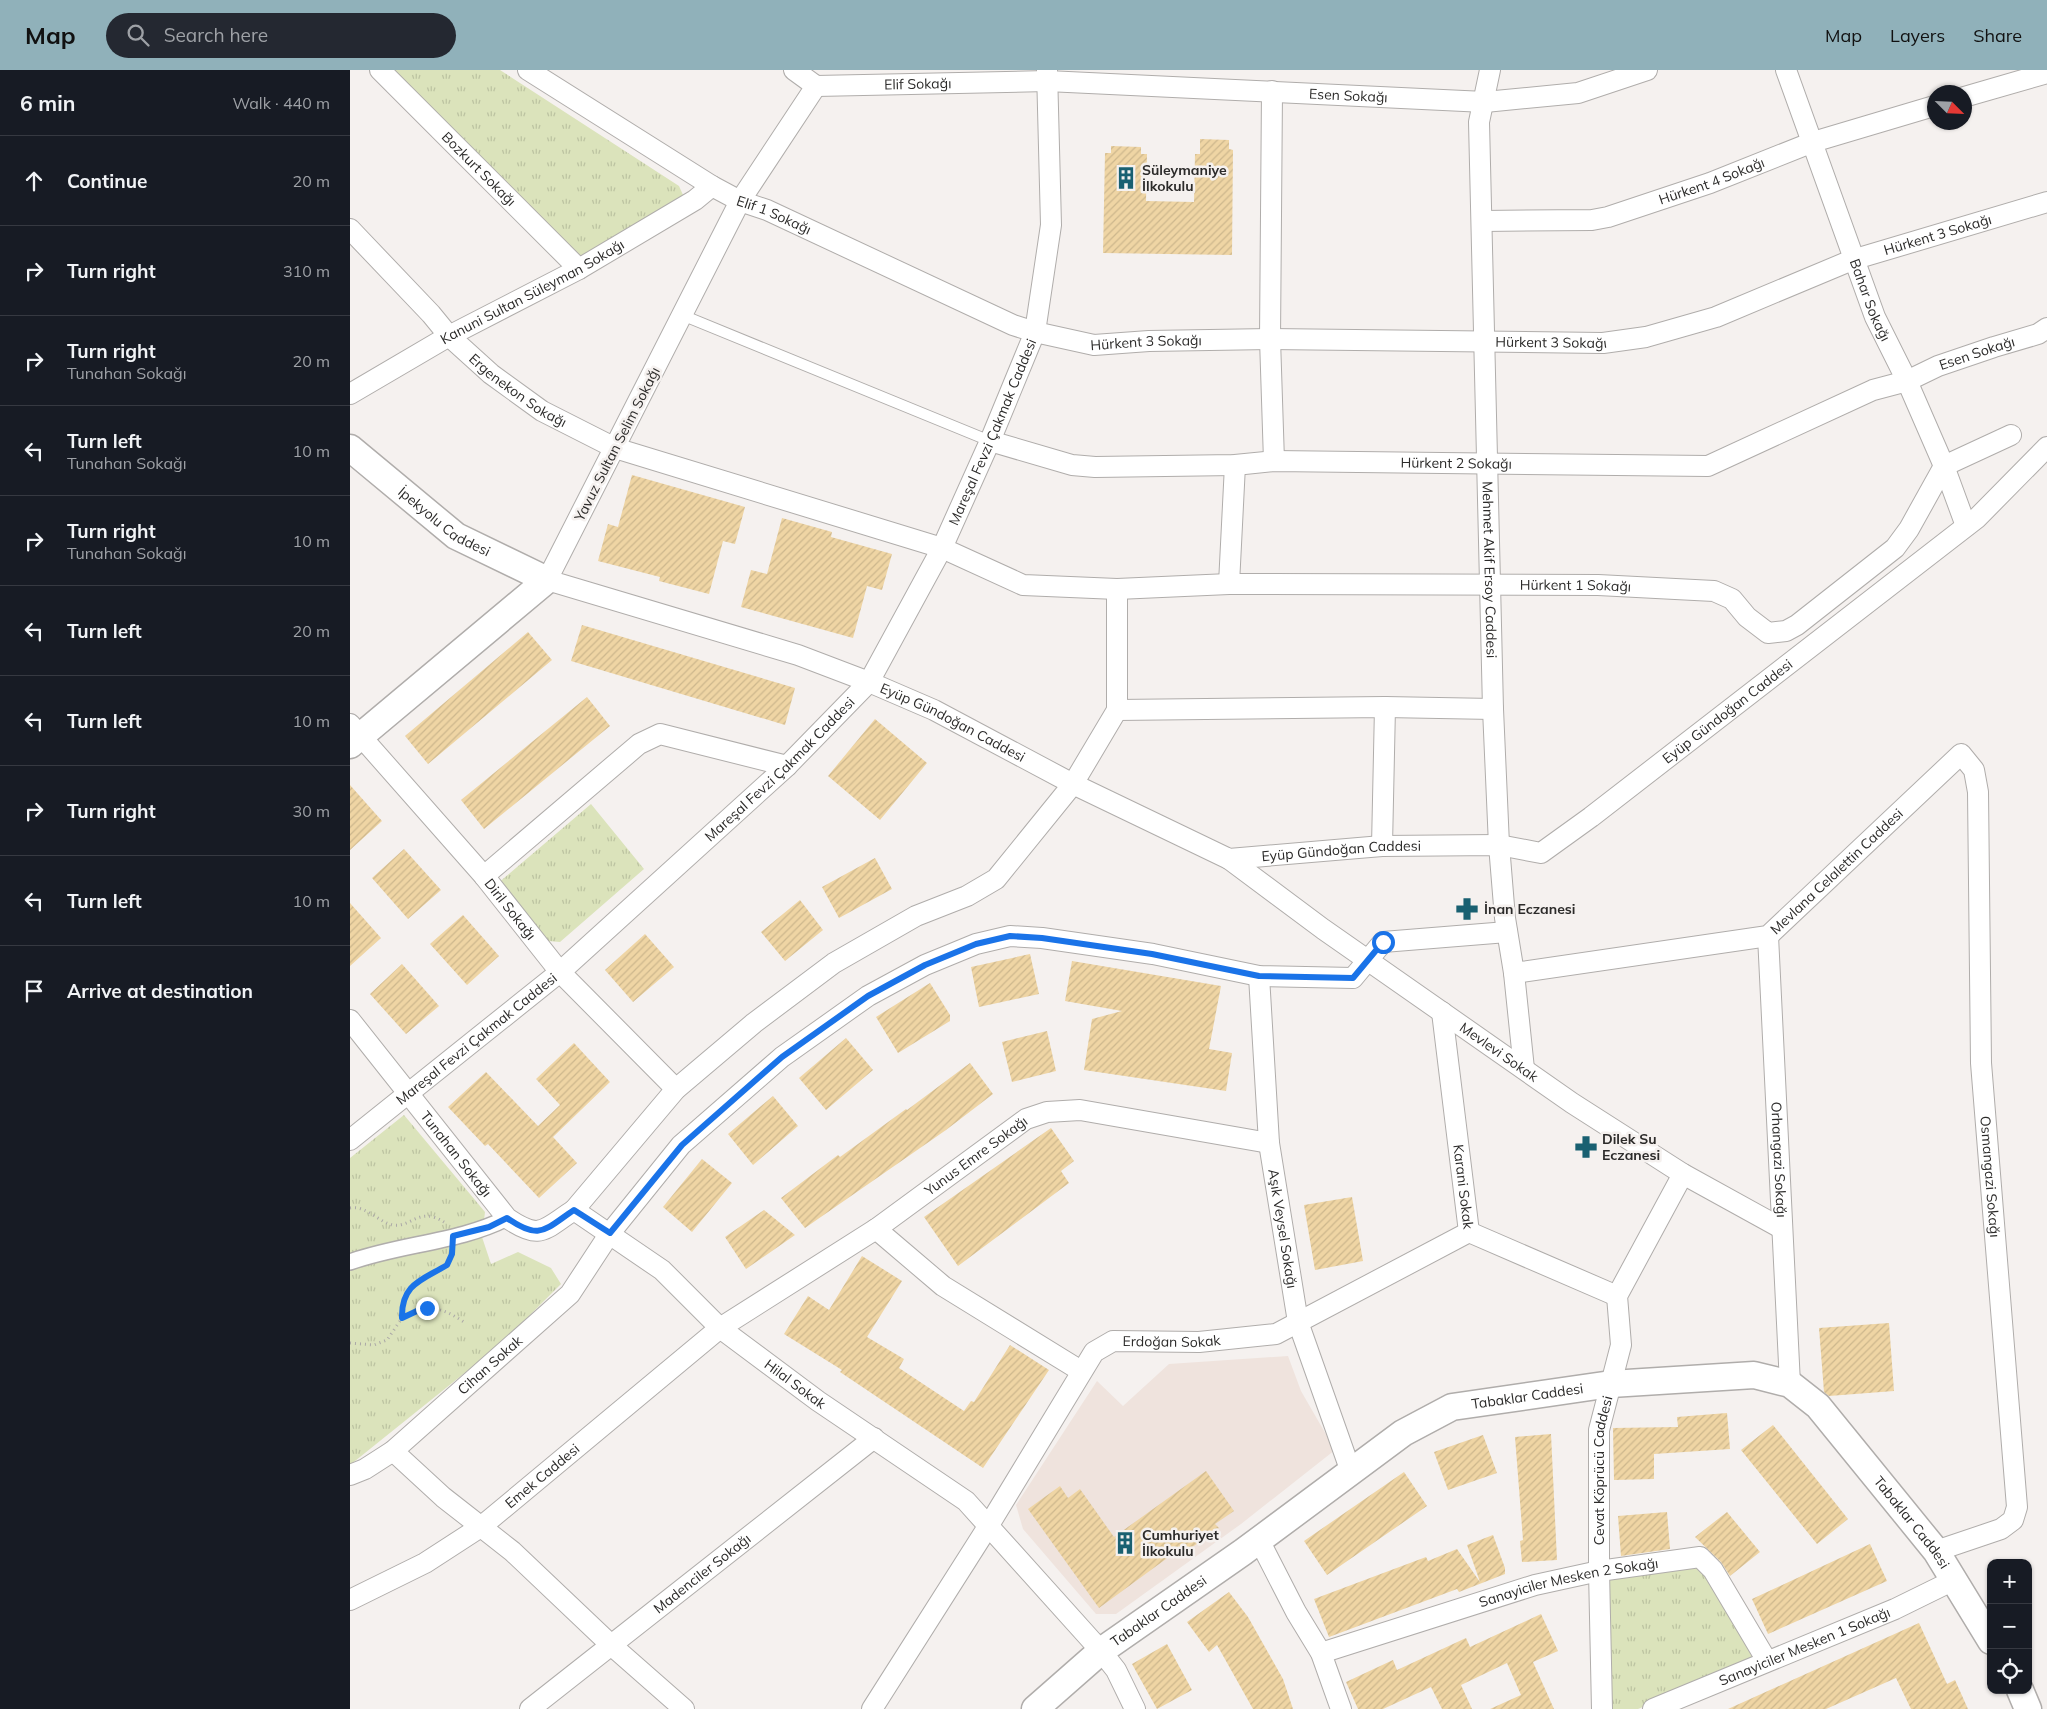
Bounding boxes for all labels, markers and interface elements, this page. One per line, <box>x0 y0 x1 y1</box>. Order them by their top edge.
search box <box>106 13 456 58</box>
text: Map <box>25 20 76 50</box>
icon: search <box>124 21 152 49</box>
text: Search here <box>164 23 268 47</box>
text: Map <box>1825 24 1862 47</box>
text: Layers <box>1890 24 1945 47</box>
text: Share <box>1973 24 2022 47</box>
street label: Elif Sokağı <box>884 74 952 94</box>
street label: Esen Sokağı <box>1309 85 1388 106</box>
north arrow <box>1927 85 1972 130</box>
text: 6 min <box>20 90 75 116</box>
text: Walk · 440 m <box>232 93 330 113</box>
street label: Bozkurt Sokağı <box>438 128 520 210</box>
street label: Hürkent 4 Sokağı <box>1656 153 1767 208</box>
place label: Süleymaniye İlkokulu <box>1142 161 1227 195</box>
building icon: Süleymaniye İlkokulu <box>1113 165 1139 191</box>
icon: ahead <box>20 167 48 195</box>
text: Continue <box>67 169 147 193</box>
text: 20 m <box>293 171 330 191</box>
street label: Elif 1 Sokağı <box>734 192 814 238</box>
street label: Hürkent 3 Sokağı <box>1882 210 1994 259</box>
street label: Kanuni Sultan Süleyman Sokağı <box>437 235 627 348</box>
street label: Bahar Sokağı <box>1846 256 1895 344</box>
icon: right <box>20 257 48 285</box>
text: Turn right <box>67 259 156 283</box>
text: 310 m <box>283 261 330 281</box>
street label: Hürkent 3 Sokağı <box>1090 331 1202 354</box>
street label: Esen Sokağı <box>1937 332 2017 374</box>
street label: Hürkent 3 Sokağı <box>1495 333 1608 352</box>
street label: Mareşal Fevzi Çakmak Caddesi <box>944 336 1040 528</box>
text: Turn right <box>67 339 156 363</box>
icon: right <box>20 347 48 375</box>
street label: Ergenekon Sokağı <box>465 350 570 431</box>
text: 20 m <box>293 351 330 371</box>
text: Tunahan Sokağı <box>67 363 187 383</box>
street label: Yavuz Sultan Selim Sokağı <box>570 364 664 525</box>
text: Turn left <box>67 429 142 453</box>
icon: left <box>20 437 48 465</box>
text: 10 m <box>293 441 330 461</box>
text: Tunahan Sokağı <box>67 453 187 473</box>
street label: Hürkent 2 Sokağı <box>1400 453 1512 473</box>
street label: Mehmet Akif Ersoy Caddesi <box>1479 481 1501 659</box>
street label: İpekyolu Caddesi <box>394 483 493 560</box>
text: Turn right <box>67 519 156 543</box>
icon: right <box>20 527 48 555</box>
text: 10 m <box>293 531 330 551</box>
text: Tunahan Sokağı <box>67 543 187 563</box>
street label: Hürkent 1 Sokağı <box>1520 576 1632 596</box>
icon: left <box>20 617 48 645</box>
text: Turn left <box>67 619 142 643</box>
text: 20 m <box>293 621 330 641</box>
street label: Eyüp Gündoğan Caddesi <box>1659 655 1796 767</box>
street label: Eyüp Gündoğan Caddesi <box>877 679 1028 766</box>
street label: Mareşal Fevzi Çakmak Caddesi <box>701 693 859 845</box>
icon: left <box>20 707 48 735</box>
text: Turn left <box>67 709 142 733</box>
text: 10 m <box>293 711 330 731</box>
icon: right <box>20 797 48 825</box>
text: Turn right <box>67 799 156 823</box>
text: 30 m <box>293 801 330 821</box>
street label: Mevlana Celalettin Caddesi <box>1766 804 1907 938</box>
street label: Eyüp Gündoğan Caddesi <box>1261 837 1421 865</box>
street label: Diril Sokağı <box>480 875 540 944</box>
icon: left <box>20 887 48 915</box>
text: Turn left <box>67 889 142 913</box>
text: 10 m <box>293 891 330 911</box>
pharmacy icon: İnan Eczanesi <box>1454 896 1480 922</box>
place label: İnan Eczanesi <box>1484 900 1575 918</box>
route start <box>1372 931 1395 954</box>
street label: Mareşal Fevzi Çakmak Caddesi <box>392 969 561 1109</box>
icon: arrive <box>20 977 48 1005</box>
text: Arrive at destination <box>67 979 253 1003</box>
street label: Mevlevi Sokak <box>1456 1018 1542 1086</box>
street label: Orhangazi Sokağı <box>1767 1101 1791 1218</box>
street label: Tunahan Sokağı <box>417 1107 496 1201</box>
street label: Yunus Emre Sokağı <box>920 1112 1031 1200</box>
street label: Osmangazi Sokağı <box>1976 1115 2004 1238</box>
place label: Dilek Su Eczanesi <box>1602 1130 1660 1164</box>
pharmacy icon: Dilek Su Eczanesi <box>1573 1134 1599 1160</box>
street label: Karani Sokak <box>1449 1143 1478 1231</box>
street label: Aşık Veysel Sokağı <box>1264 1168 1301 1290</box>
route end <box>416 1297 439 1320</box>
street label: Cihan Sokak <box>454 1331 527 1399</box>
street label: Erdoğan Sokak <box>1123 1331 1222 1351</box>
street label: Hilal Sokak <box>761 1355 830 1413</box>
street label: Tabaklar Caddesi <box>1470 1379 1584 1413</box>
street label: Cevat Köprücü Caddesi <box>1590 1394 1617 1545</box>
street label: Emek Caddesi <box>501 1440 583 1512</box>
street label: Tabaklar Caddesi <box>1870 1473 1954 1572</box>
place label: Cumhuriyet İlkokulu <box>1142 1526 1219 1560</box>
street label: Madenciler Sokağı <box>650 1530 754 1617</box>
building icon: Cumhuriyet İlkokulu <box>1112 1530 1138 1556</box>
street label: Sanayiciler Mesken 2 Sokağı <box>1477 1554 1659 1611</box>
map controls <box>1987 1559 2032 1694</box>
button: + <box>1987 1559 2032 1604</box>
street label: Tabaklar Caddesi <box>1107 1571 1210 1651</box>
street label: Sanayiciler Mesken 1 Sokağı <box>1716 1603 1893 1690</box>
button: − <box>1987 1604 2032 1649</box>
button: locate <box>1987 1649 2032 1694</box>

